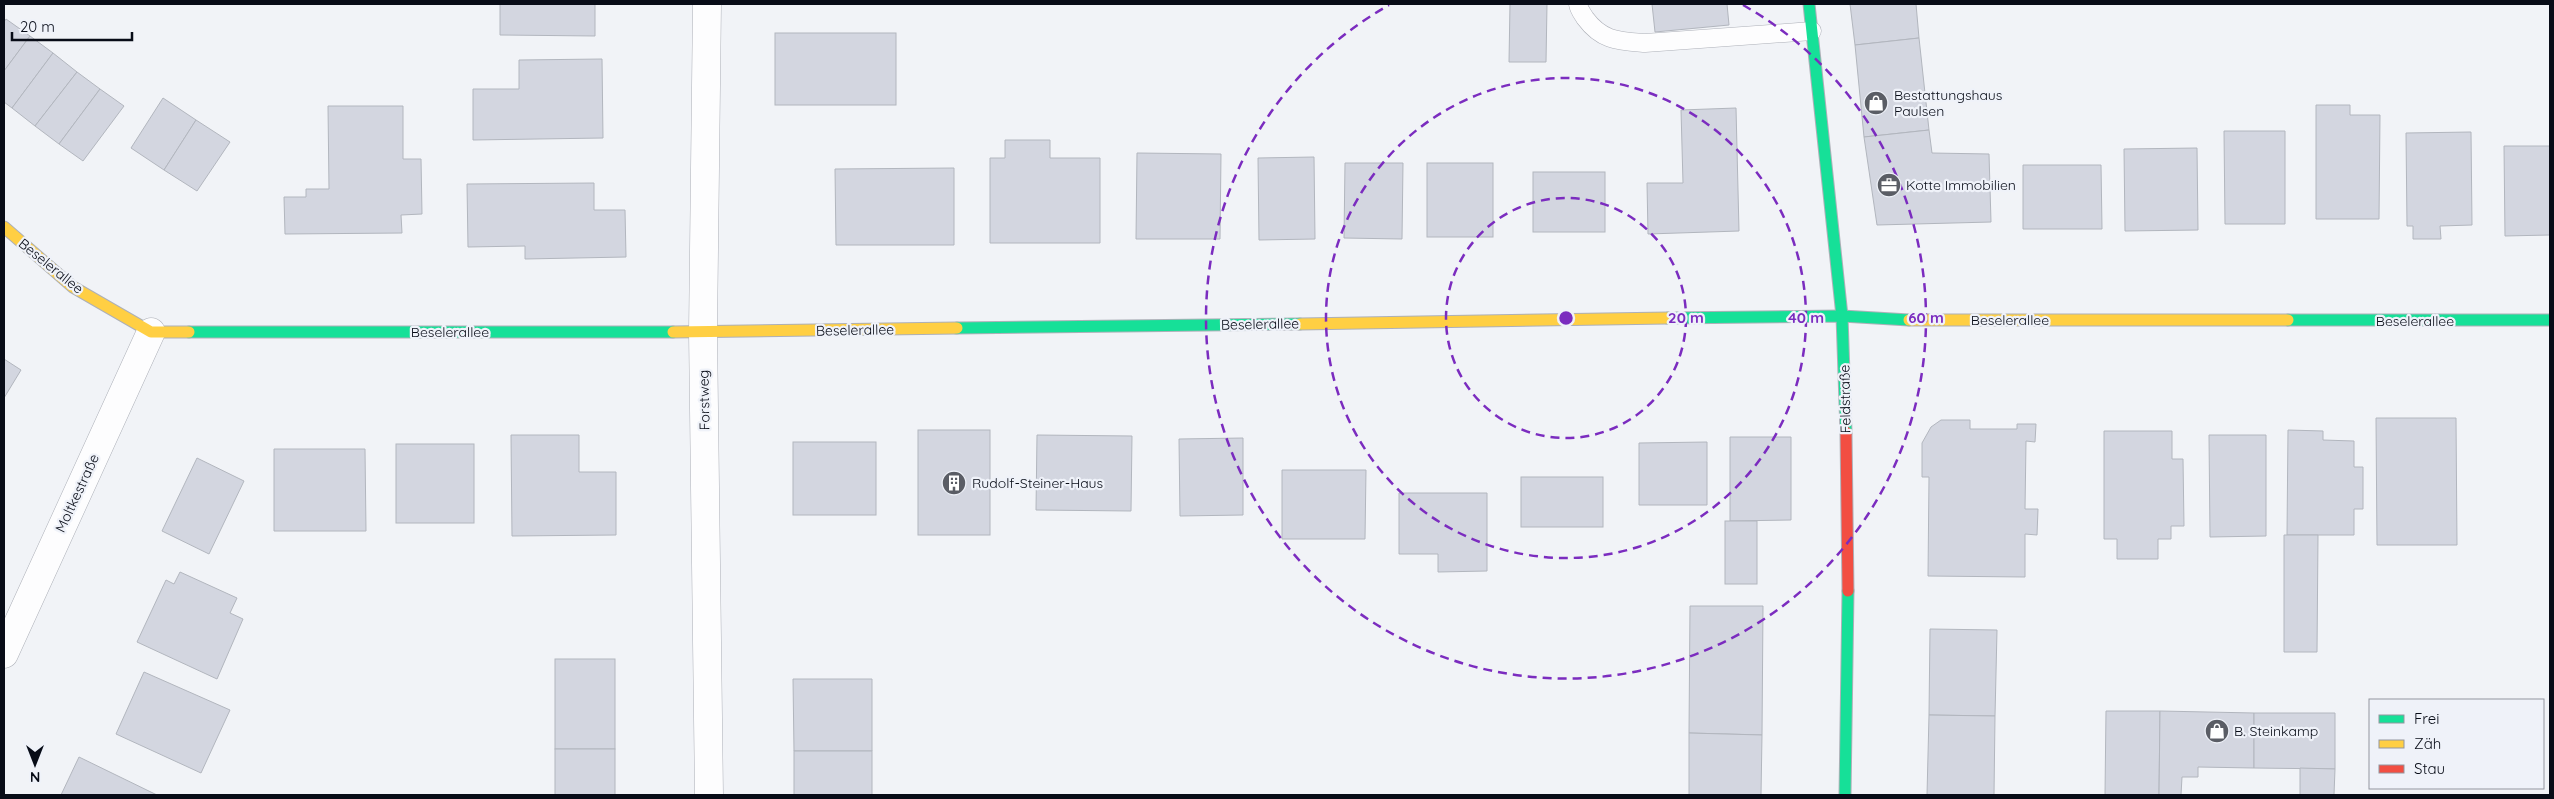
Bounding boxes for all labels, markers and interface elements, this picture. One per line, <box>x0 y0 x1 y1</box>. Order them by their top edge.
scale bar <box>12 10 132 42</box>
text: 20 m <box>20 17 55 36</box>
place label: Bestattungshaus Paulsen <box>1894 86 2002 120</box>
shop icon: Bestattungshaus Paulsen <box>1863 90 1889 116</box>
office icon: Kotte Immobilien <box>1876 172 1902 198</box>
place label: Kotte Immobilien <box>1906 176 2016 194</box>
street label: Beselerallee <box>15 234 87 298</box>
text: 20 m <box>1668 308 1704 327</box>
text: 40 m <box>1788 308 1824 327</box>
text: 60 m <box>1908 308 1944 327</box>
centre of rings <box>1557 309 1575 327</box>
street label: Beselerallee <box>1971 311 2049 329</box>
street label: Beselerallee <box>2376 312 2454 330</box>
street label: Beselerallee <box>1221 314 1299 334</box>
street label: Beselerallee <box>816 320 894 340</box>
street label: Beselerallee <box>411 323 489 341</box>
street label: Feldstraße <box>1835 364 1855 433</box>
street label: Forstweg <box>694 370 714 430</box>
street label: Moltkestraße <box>51 451 103 535</box>
building icon: Rudolf-Steiner-Haus <box>941 470 967 496</box>
place label: Rudolf-Steiner-Haus <box>972 474 1103 492</box>
legend <box>2369 699 2544 789</box>
text: Frei <box>2414 709 2440 728</box>
shop icon: B. Steinkamp <box>2204 718 2230 744</box>
place label: B. Steinkamp <box>2234 722 2318 740</box>
text: Zäh <box>2414 734 2441 753</box>
north arrow <box>10 739 60 789</box>
text: Stau <box>2414 759 2445 778</box>
text: N <box>30 768 40 786</box>

